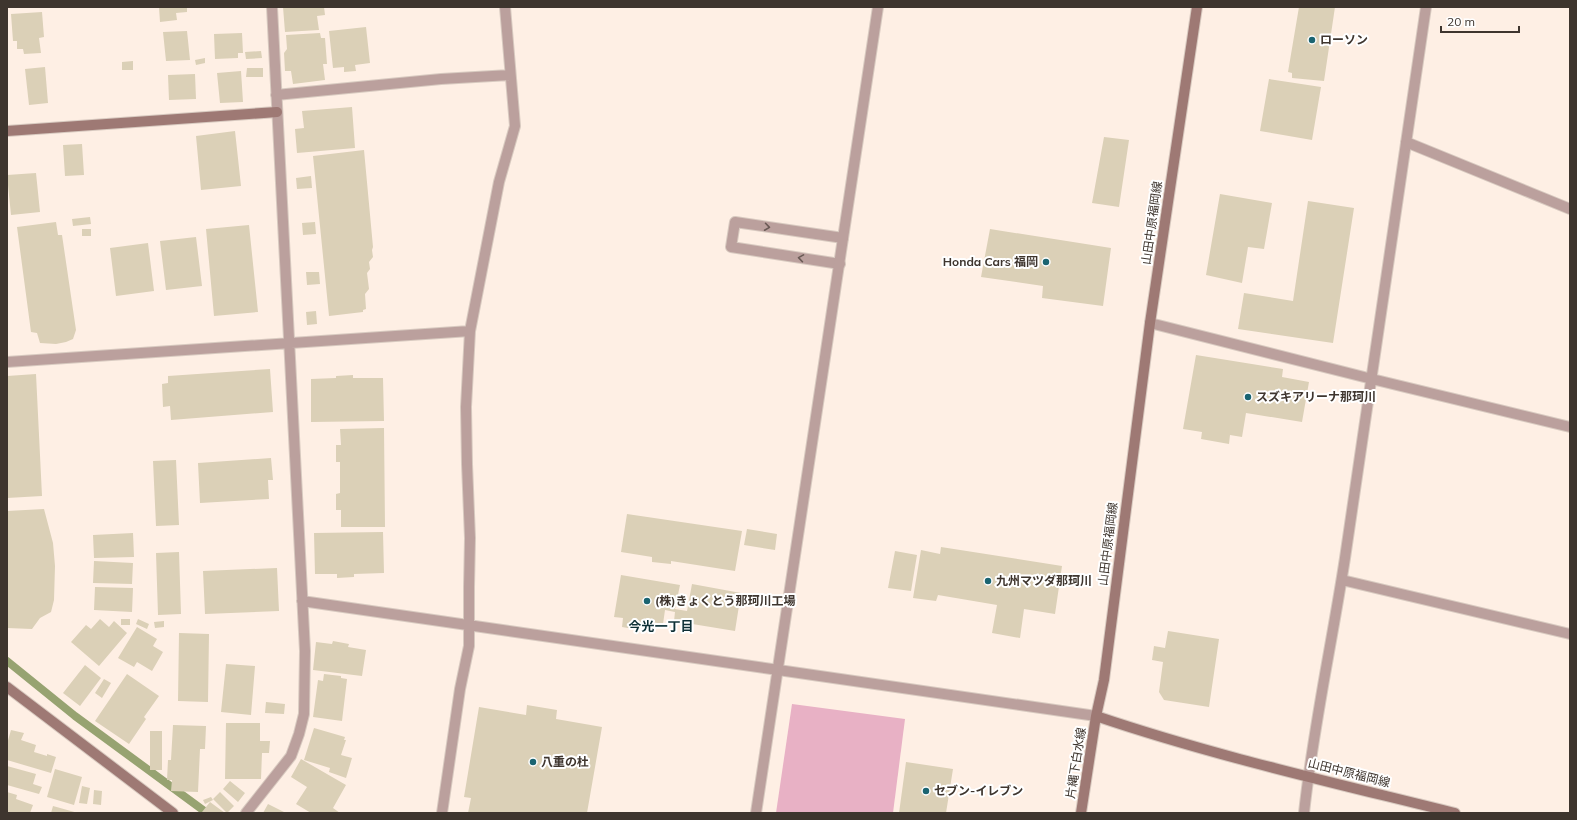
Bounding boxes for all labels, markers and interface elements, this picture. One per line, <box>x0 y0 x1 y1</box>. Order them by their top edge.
scale bar <box>1441 8 1519 34</box>
text: 20 m <box>1447 14 1475 29</box>
place label: ローソン <box>1320 32 1368 47</box>
marker: ローソン <box>1307 35 1317 45</box>
street label: 山田中原福岡線 <box>1138 180 1165 266</box>
one-way arrow <box>764 222 770 231</box>
one-way arrow <box>798 254 804 263</box>
place label: Honda Cars 福岡 <box>943 254 1038 269</box>
marker: Honda Cars 福岡 <box>1041 257 1051 267</box>
place label: スズキアリーナ那珂川 <box>1256 389 1376 404</box>
marker: スズキアリーナ那珂川 <box>1243 392 1253 402</box>
street label: 山田中原福岡線 <box>1095 501 1120 587</box>
place label: 九州マツダ那珂川 <box>996 573 1092 588</box>
marker: 九州マツダ那珂川 <box>983 576 993 586</box>
place label: (株)きょくとう那珂川工場 <box>655 593 796 608</box>
marker: (株)きょくとう那珂川工場 <box>642 596 652 606</box>
district label: 今光一丁目 <box>628 618 694 634</box>
street label: 片縄下白水線 <box>1062 726 1089 800</box>
place label: 八重の杜 <box>541 754 589 769</box>
street label: 山田中原福岡線 <box>1307 755 1392 790</box>
marker: 八重の杜 <box>528 757 538 767</box>
place label: セブン-イレブン <box>934 783 1023 798</box>
marker: セブン-イレブン <box>921 786 931 796</box>

